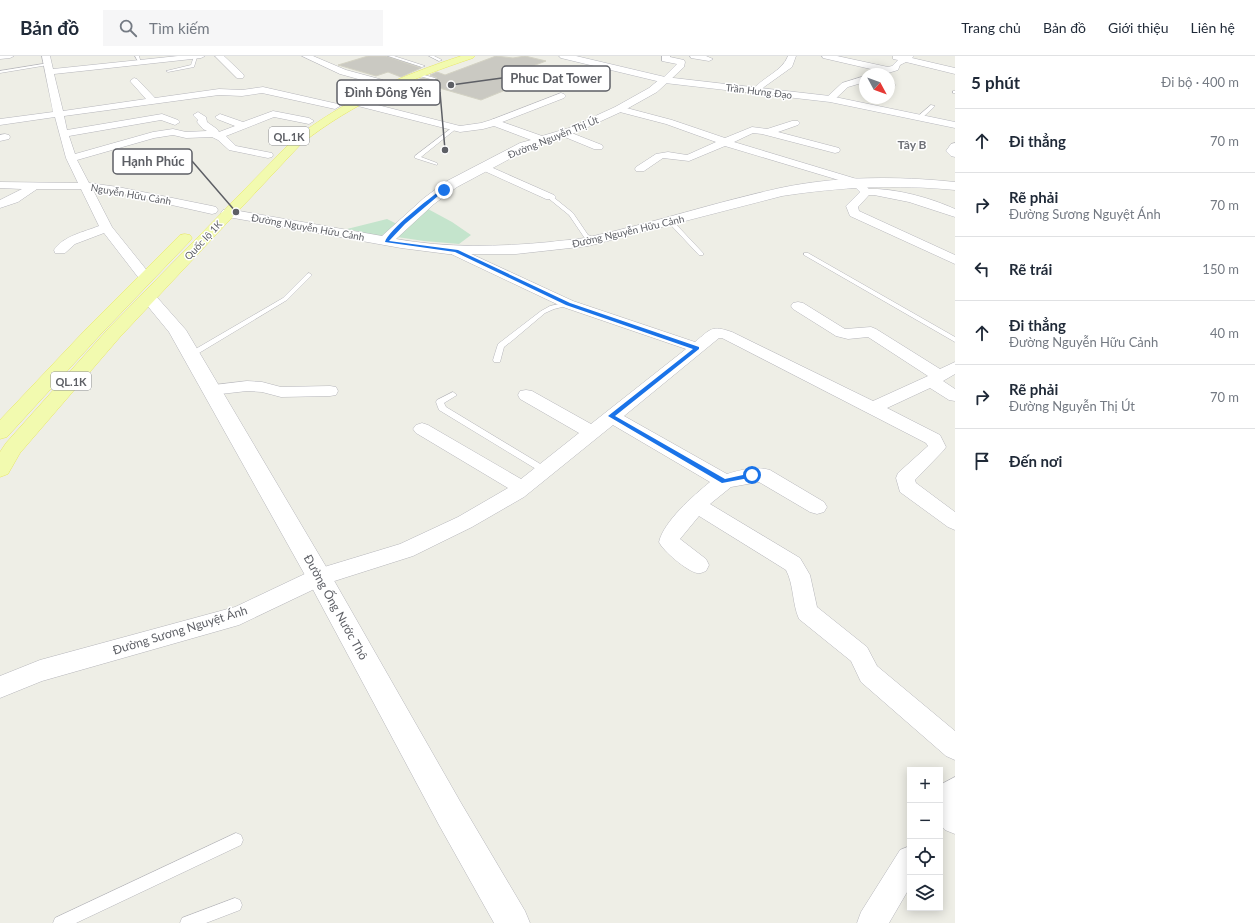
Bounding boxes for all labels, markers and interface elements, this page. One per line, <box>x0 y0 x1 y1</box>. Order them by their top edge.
search box <box>103 10 383 46</box>
text: Bản đồ <box>20 16 79 39</box>
icon: search <box>117 17 139 39</box>
text: Tìm kiếm <box>149 19 210 37</box>
text: Trang chủ <box>961 19 1021 36</box>
text: Bản đồ <box>1043 19 1086 36</box>
text: Giới thiệu <box>1108 19 1168 36</box>
text: Liên hệ <box>1190 19 1235 36</box>
callout: Phuc Dat Tower <box>502 66 610 91</box>
north arrow <box>859 68 895 104</box>
text: Phuc Dat Tower <box>510 70 602 86</box>
text: 5 phút <box>971 72 1020 93</box>
text: Đi bộ · 400 m <box>1161 74 1239 90</box>
callout: Đình Đông Yên <box>337 80 440 105</box>
street label: Trần Hưng Đạo <box>725 81 793 101</box>
text: Đình Đông Yên <box>345 84 431 100</box>
street label: Đường Nguyễn Thị Út <box>506 113 601 161</box>
road number: QL.1K <box>269 127 309 145</box>
icon: ahead <box>971 130 993 152</box>
text: Đi thẳng <box>1009 132 1066 150</box>
text: 70 m <box>1210 133 1239 149</box>
district label: Tây B <box>897 137 927 152</box>
callout: Hạnh Phúc <box>113 149 192 174</box>
text: Hạnh Phúc <box>121 153 185 169</box>
street label: Nguyễn Hữu Cảnh <box>90 181 172 207</box>
route end <box>435 181 453 199</box>
text: Rẽ phải <box>1009 188 1058 206</box>
icon: right <box>971 194 993 216</box>
text: 70 m <box>1210 197 1239 213</box>
text: Đường Sương Nguyệt Ánh <box>1009 206 1161 222</box>
street label: Đường Nguyễn Hữu Cảnh <box>250 211 366 243</box>
street label: Đường Nguyễn Hữu Cảnh <box>571 212 685 250</box>
street label: Quốc lộ 1K <box>182 218 225 262</box>
icon: left <box>971 258 993 280</box>
text: Rẽ trái <box>1009 260 1052 278</box>
text: 150 m <box>1202 261 1239 277</box>
text: Đi thẳng <box>1009 316 1066 334</box>
icon: ahead <box>971 322 993 344</box>
text: 40 m <box>1210 325 1239 341</box>
text: Đường Nguyễn Hữu Cảnh <box>1009 334 1158 350</box>
road number: QL.1K <box>51 372 91 390</box>
text: Rẽ phải <box>1009 380 1058 398</box>
icon: right <box>971 386 993 408</box>
text: 70 m <box>1210 389 1239 405</box>
text: Đường Nguyễn Thị Út <box>1009 398 1135 414</box>
icon: arrive <box>971 450 993 472</box>
text: Đến nơi <box>1009 452 1062 470</box>
route start <box>743 466 761 484</box>
street label: Đường Ống Nước Thô <box>301 552 371 663</box>
street label: Đường Sương Nguyệt Ánh <box>111 602 249 658</box>
map controls <box>907 767 943 911</box>
button: + <box>907 767 943 803</box>
button: − <box>907 803 943 839</box>
button: locate <box>907 839 943 875</box>
button: layers <box>907 875 943 911</box>

